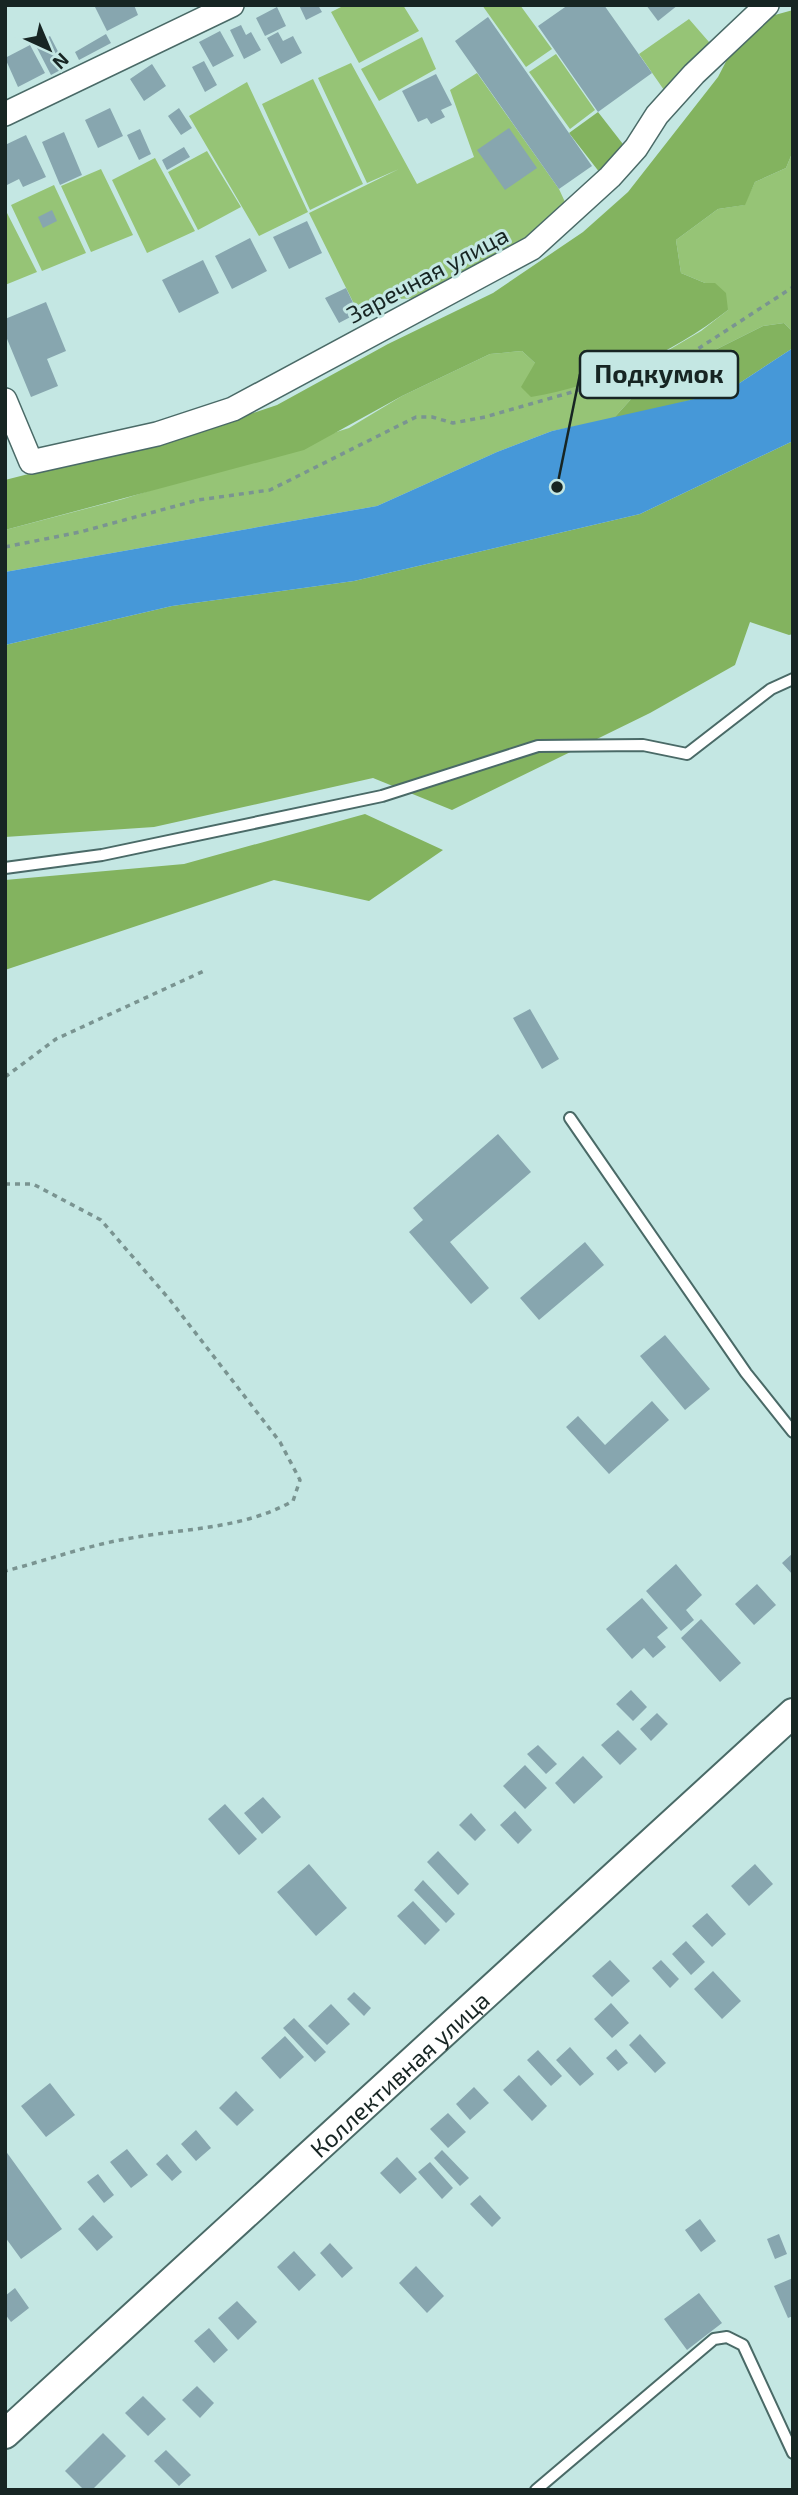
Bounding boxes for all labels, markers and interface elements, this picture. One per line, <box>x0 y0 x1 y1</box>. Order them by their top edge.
north arrow <box>14 14 84 84</box>
text: N <box>48 49 74 75</box>
street label: Заречная улица <box>341 219 513 330</box>
callout: Подкумок <box>580 351 738 398</box>
text: Подкумок <box>594 357 724 388</box>
street label: Коллективная улица <box>303 1984 495 2163</box>

